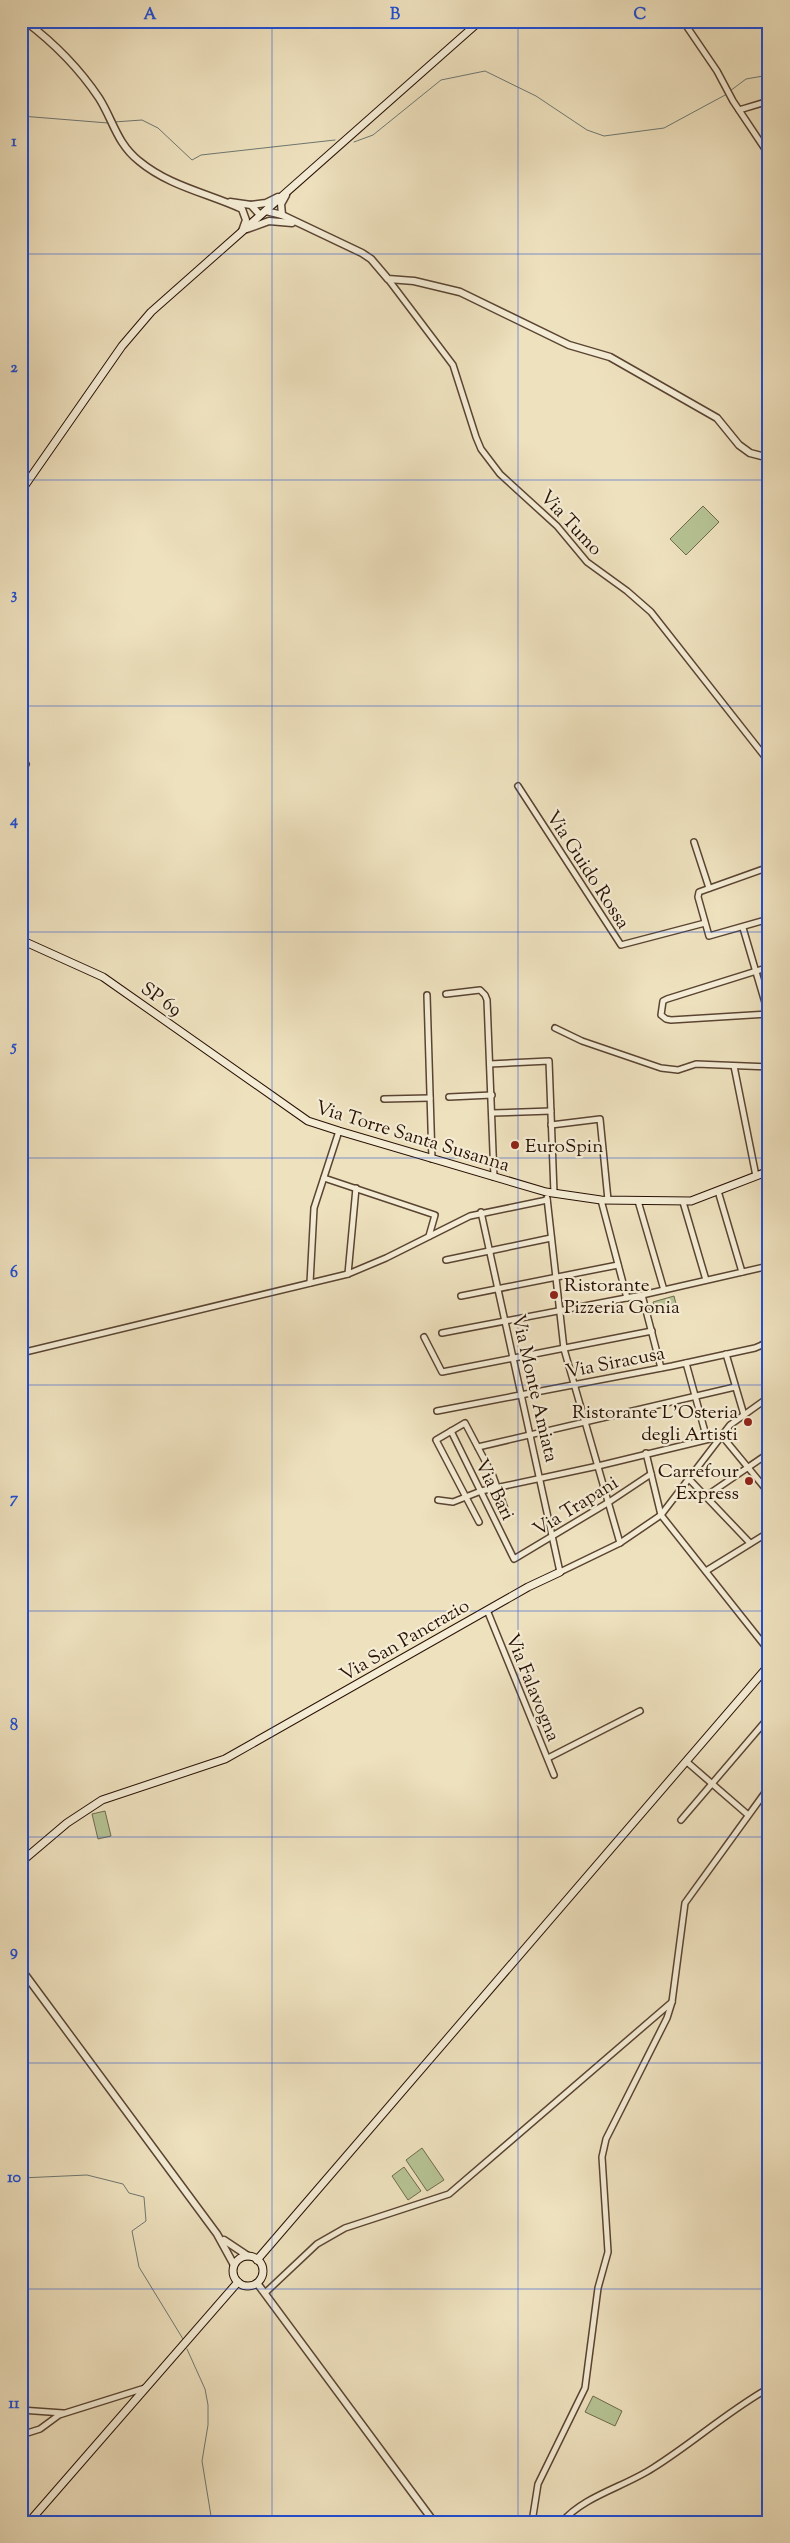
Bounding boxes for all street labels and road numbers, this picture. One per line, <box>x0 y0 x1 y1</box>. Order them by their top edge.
street label: Via Tumo <box>533 485 608 563</box>
street label: Via Guido Rossa <box>538 806 635 935</box>
street label: SP 69 <box>134 976 187 1024</box>
street label: Via Torre Santa Susanna <box>312 1095 513 1180</box>
street label: Via Monte Amiata <box>503 1312 564 1465</box>
street label: Via Siracusa <box>564 1341 668 1386</box>
street label: Via Bari <box>467 1455 520 1525</box>
street label: Via Trapani <box>529 1470 624 1544</box>
street label: Via San Pancrazio <box>336 1593 475 1689</box>
street label: Via Falavogna <box>498 1630 566 1746</box>

